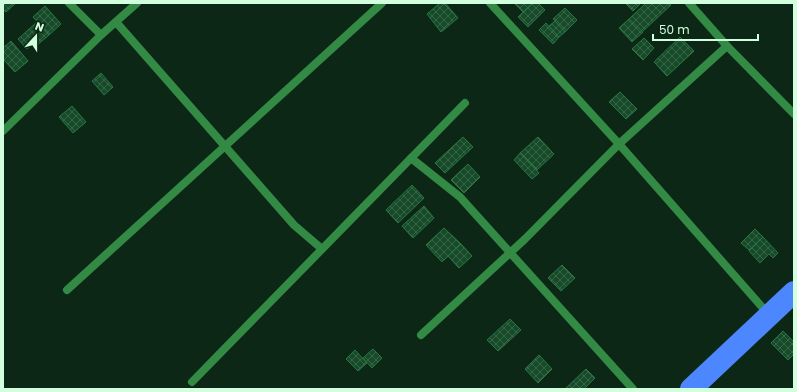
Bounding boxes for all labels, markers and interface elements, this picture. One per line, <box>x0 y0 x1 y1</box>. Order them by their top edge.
north arrow <box>16 16 56 56</box>
scale bar <box>653 16 758 42</box>
text: N <box>33 18 46 36</box>
text: 50 m <box>659 21 690 38</box>

